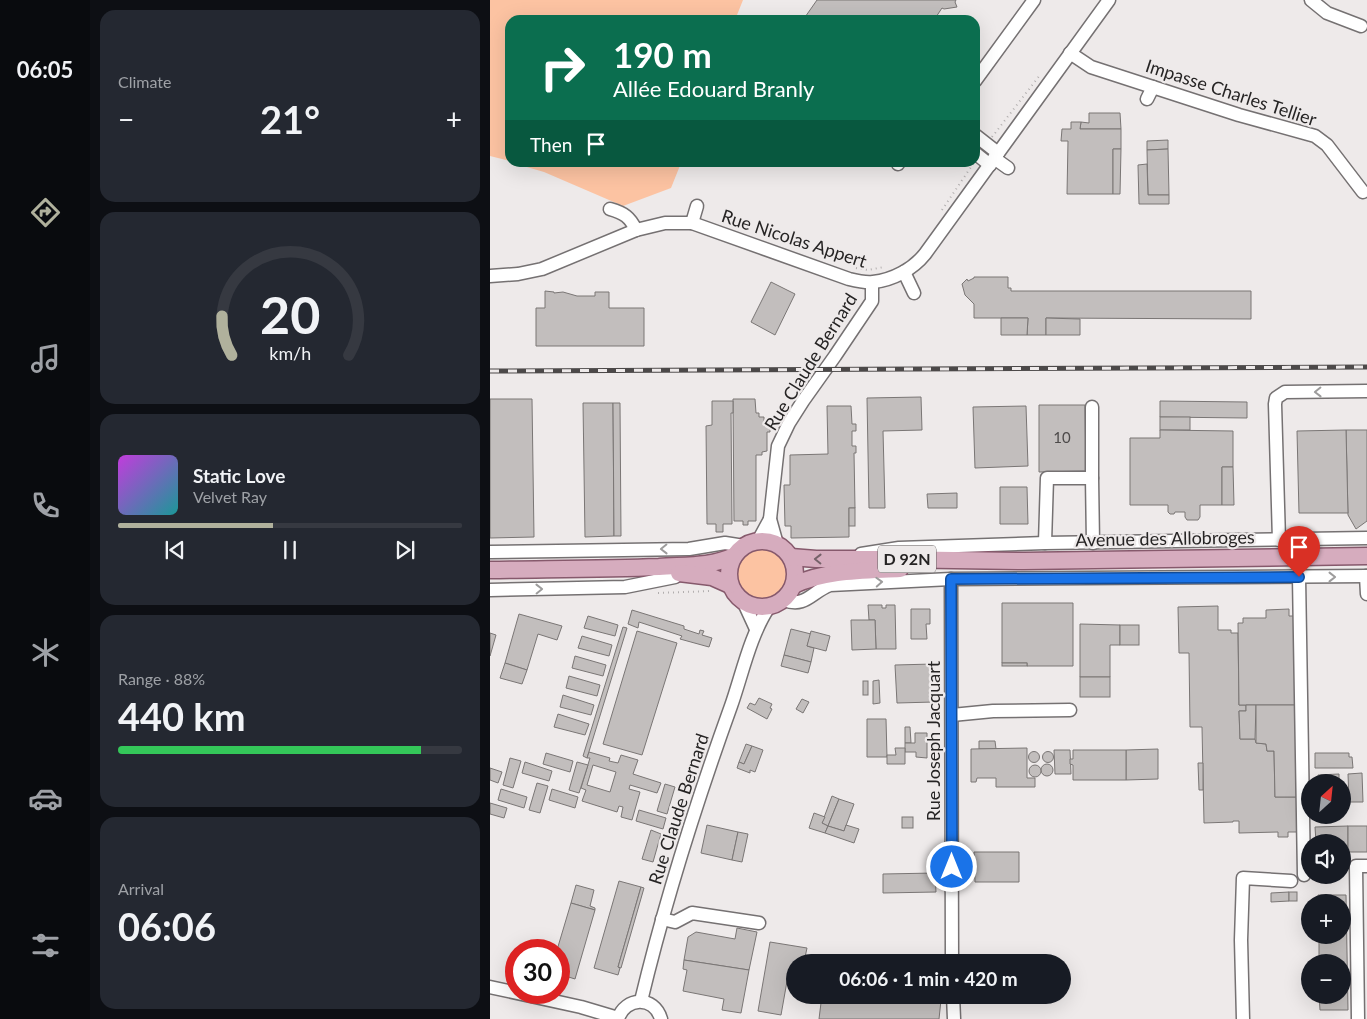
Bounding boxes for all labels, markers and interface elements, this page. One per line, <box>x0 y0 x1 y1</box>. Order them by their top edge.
text: 190 m <box>613 33 712 75</box>
icon: right <box>530 35 595 100</box>
street label: Impasse Charles Tellier <box>1143 54 1320 130</box>
text: 06:05 <box>17 56 73 83</box>
text: Climate <box>118 72 171 91</box>
text: Allée Edouard Branly <box>613 75 814 102</box>
text: 21° <box>260 96 320 142</box>
text: − <box>118 102 134 136</box>
text: + <box>446 102 462 136</box>
icon: arrive <box>582 130 610 158</box>
text: Then <box>530 133 572 156</box>
icon: directions <box>28 195 63 230</box>
street label: Rue Nicolas Appert <box>719 204 870 272</box>
text: 20 <box>260 283 320 345</box>
street label: Rue Claude Bernard <box>759 289 861 434</box>
icon: music <box>28 341 63 376</box>
text: km/h <box>269 342 311 364</box>
one-way arrow <box>1314 387 1322 397</box>
house number: 10 <box>1053 428 1071 446</box>
text: Static Love <box>193 464 285 487</box>
text: Velvet Ray <box>193 487 267 506</box>
icon: phone <box>28 488 63 523</box>
street label: Avenue des Allobroges <box>1075 525 1255 551</box>
pin <box>1278 526 1320 577</box>
icon: arrive <box>1285 533 1313 561</box>
icon: previous <box>161 536 189 564</box>
icon: pause <box>276 536 304 564</box>
icon: next <box>391 536 419 564</box>
one-way arrow <box>660 544 668 554</box>
road number: D 92N <box>878 546 936 572</box>
one-way arrow <box>814 554 822 564</box>
one-way arrow <box>1329 572 1337 582</box>
one-way arrow <box>876 577 884 588</box>
one-way arrow <box>535 583 543 594</box>
icon: climate <box>28 635 63 670</box>
street label: Rue Joseph Jacquart <box>922 660 944 821</box>
text: Range · 88% <box>118 669 205 688</box>
text: 440 km <box>118 693 246 739</box>
street label: Rue Claude Bernard <box>643 730 713 887</box>
north arrow <box>1301 774 1351 824</box>
map controls <box>1301 774 1351 1004</box>
icon: car <box>28 781 63 816</box>
button: sound <box>1301 834 1351 884</box>
position arrow <box>925 840 977 892</box>
text: Arrival <box>118 879 164 898</box>
button: + <box>1301 894 1351 944</box>
text: 06:06 <box>118 903 216 949</box>
icon: filters <box>28 928 63 963</box>
speed limit sign: 30 <box>505 939 570 1004</box>
button: − <box>1301 954 1351 1004</box>
text: 06:06 · 1 min · 420 m <box>839 967 1018 990</box>

